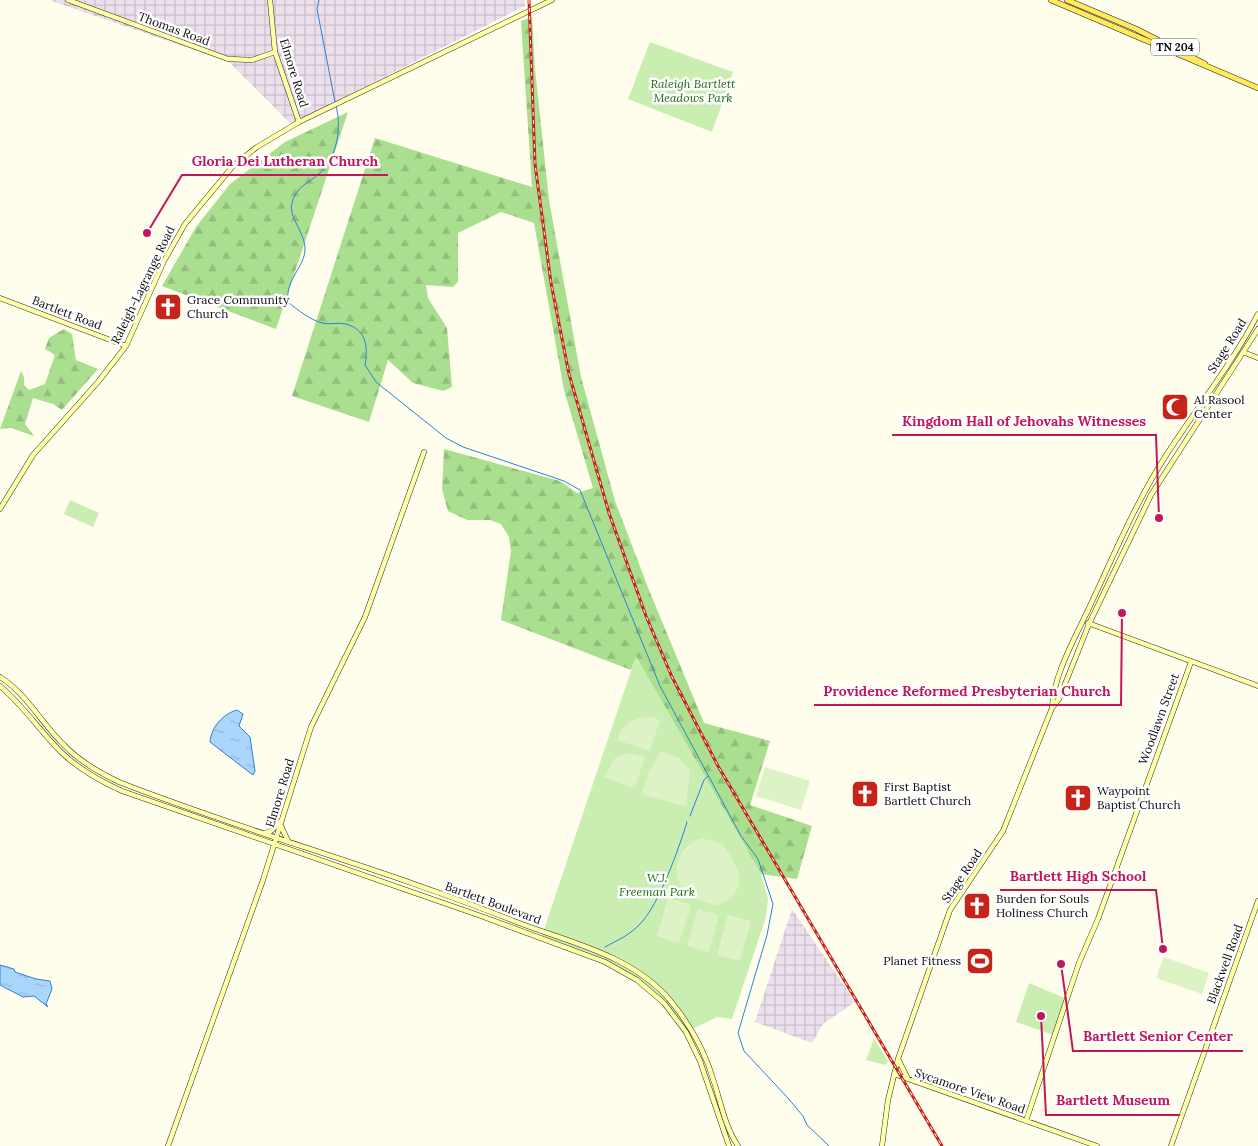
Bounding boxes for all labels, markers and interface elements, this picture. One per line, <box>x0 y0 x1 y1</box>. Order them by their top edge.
street label: Thomas Road <box>136 9 212 48</box>
street label: Elmore Road <box>277 37 312 109</box>
road number: TN 204 <box>1151 38 1199 56</box>
park label: Raleigh Bartlett Meadows Park <box>650 76 736 105</box>
callout: Gloria Dei Lutheran Church <box>182 146 388 175</box>
text: Gloria Dei Lutheran Church <box>192 152 379 170</box>
street label: Raleigh-Lagrange Road <box>107 223 178 346</box>
street label: Bartlett Road <box>30 292 104 333</box>
church icon: Grace Community Church <box>153 292 183 322</box>
place label: Grace Community Church <box>187 292 290 321</box>
street label: Stage Road <box>1204 316 1249 376</box>
mosque icon: Al Rasool Center <box>1160 392 1190 422</box>
place label: Al Rasool Center <box>1193 392 1245 421</box>
callout: Kingdom Hall of Jehovahs Witnesses <box>892 406 1156 435</box>
text: Kingdom Hall of Jehovahs Witnesses <box>902 412 1146 430</box>
street label: Woodlawn Street <box>1135 671 1182 767</box>
callout: Providence Reformed Presbyterian Church <box>814 676 1121 705</box>
text: Providence Reformed Presbyterian Church <box>823 682 1111 700</box>
street label: Elmore Road <box>262 757 297 829</box>
church icon: First Baptist Bartlett Church <box>850 779 880 809</box>
place label: First Baptist Bartlett Church <box>884 779 971 808</box>
church icon: Waypoint Baptist Church <box>1063 783 1093 813</box>
place label: Waypoint Baptist Church <box>1097 783 1181 812</box>
street label: Stage Road <box>938 846 985 905</box>
callout: Bartlett High School <box>1000 861 1156 890</box>
text: Bartlett High School <box>1010 867 1147 885</box>
park label: W.J. Freeman Park <box>619 870 695 899</box>
street label: Bartlett Boulevard <box>443 878 543 927</box>
church icon: Burden for Souls Holiness Church <box>962 891 992 921</box>
place label: Burden for Souls Holiness Church <box>996 891 1089 920</box>
street label: Blackwell Road <box>1203 922 1246 1005</box>
sports icon: Planet Fitness <box>965 946 995 976</box>
place label: Planet Fitness <box>883 953 961 968</box>
callout: Bartlett Senior Center <box>1073 1022 1243 1051</box>
text: Bartlett Senior Center <box>1083 1027 1233 1045</box>
street label: Sycamore View Road <box>913 1065 1028 1117</box>
callout: Bartlett Museum <box>1046 1086 1180 1115</box>
text: Bartlett Museum <box>1056 1091 1170 1109</box>

